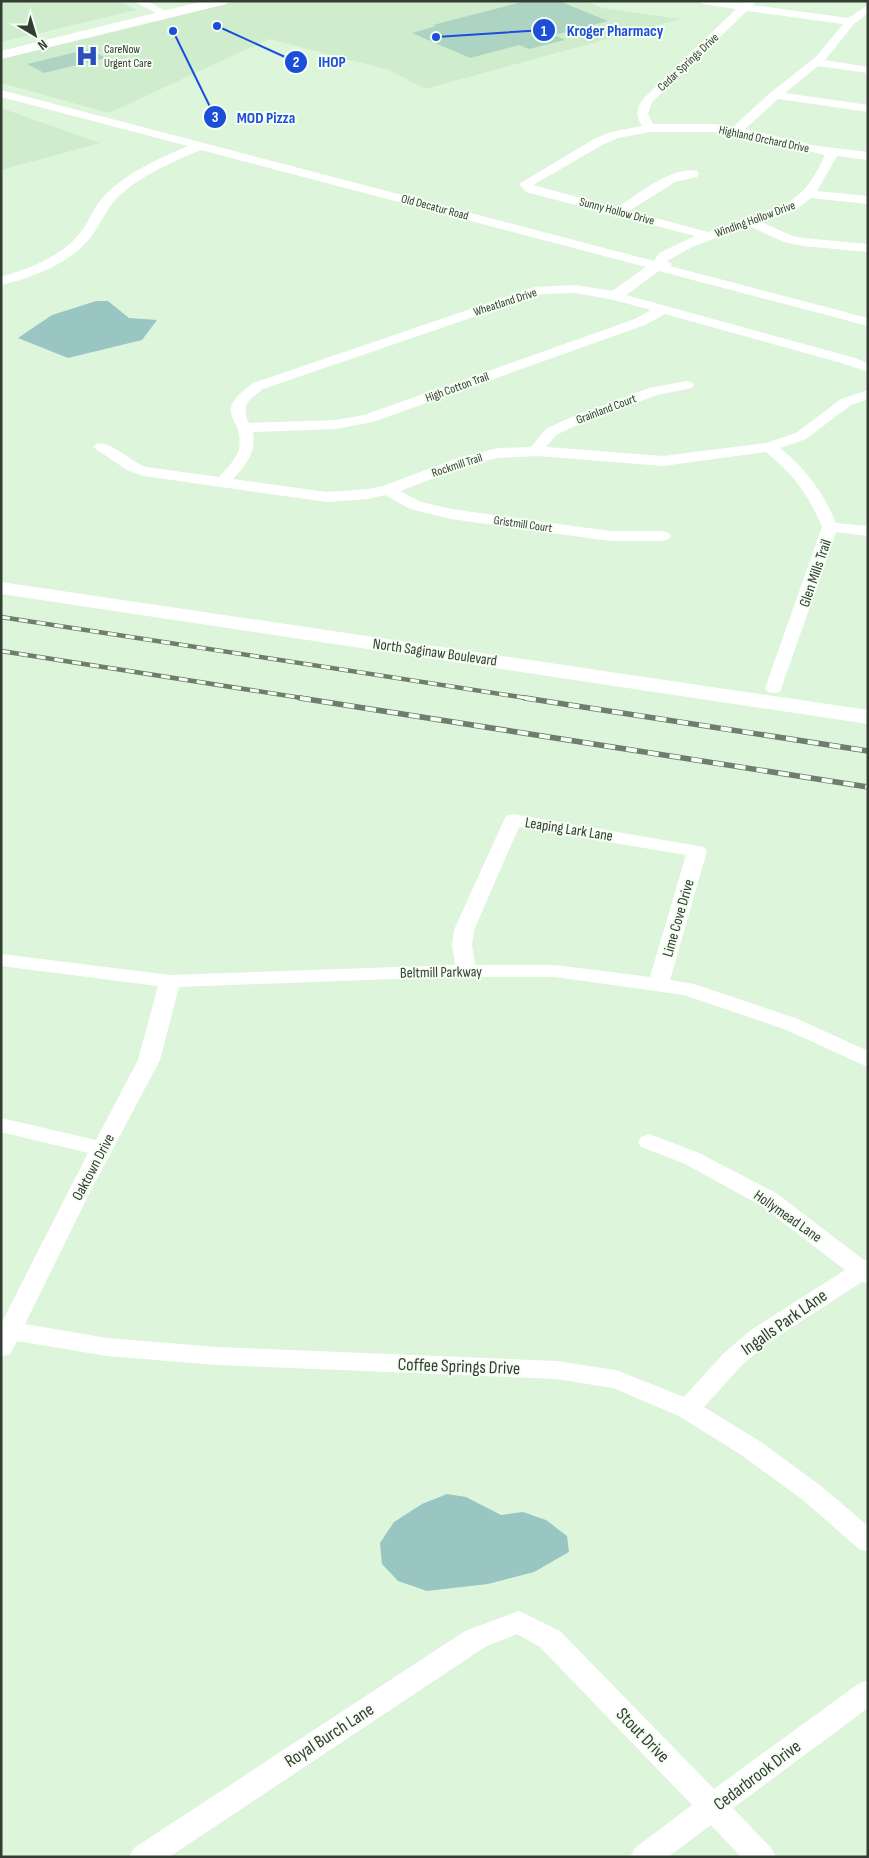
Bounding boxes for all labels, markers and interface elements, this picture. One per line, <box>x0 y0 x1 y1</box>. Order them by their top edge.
north arrow <box>10 10 60 60</box>
callout: Kroger Pharmacy <box>532 15 674 46</box>
text: 1 <box>541 22 547 41</box>
text: Kroger Pharmacy <box>567 22 664 41</box>
street label: Cedar Springs Drive <box>655 30 722 95</box>
text: N <box>35 36 51 54</box>
place label: CareNow Urgent Care <box>104 42 152 71</box>
hospital icon: CareNow Urgent Care <box>74 43 100 69</box>
callout: IHOP <box>283 46 356 77</box>
text: 2 <box>293 53 299 72</box>
text: IHOP <box>318 53 346 72</box>
callout: MOD Pizza <box>202 102 306 133</box>
text: 3 <box>212 108 219 127</box>
text: MOD Pizza <box>237 109 295 128</box>
street label: Highland Orchard Drive <box>717 123 811 156</box>
street label: Old Decatur Road <box>400 191 470 224</box>
street label: Sunny Hollow Drive <box>578 194 656 229</box>
street label: Winding Hollow Drive <box>713 198 798 241</box>
street label: Wheatland Drive <box>471 285 539 320</box>
street label: High Cotton Trail <box>423 369 491 406</box>
street label: Grainland Court <box>574 391 639 428</box>
street label: Rockmill Trail <box>430 450 484 481</box>
street label: Gristmill Court <box>493 513 553 536</box>
street label: Glen Mills Trail <box>795 537 836 610</box>
street label: North Saginaw Boulevard <box>372 634 498 671</box>
street label: Leaping Lark Lane <box>524 813 614 846</box>
street label: Lime Cove Drive <box>658 877 699 959</box>
street label: Beltmill Parkway <box>400 962 482 983</box>
street label: Oaktown Drive <box>68 1131 119 1204</box>
street label: Hollymead Lane <box>750 1186 826 1247</box>
street label: Ingalls Park LAne <box>737 1285 831 1360</box>
street label: Coffee Springs Drive <box>397 1354 521 1379</box>
street label: Royal Burch Lane <box>281 1699 378 1772</box>
street label: Stout Drive <box>612 1704 674 1767</box>
street label: Cedarbrook Drive <box>710 1736 805 1815</box>

